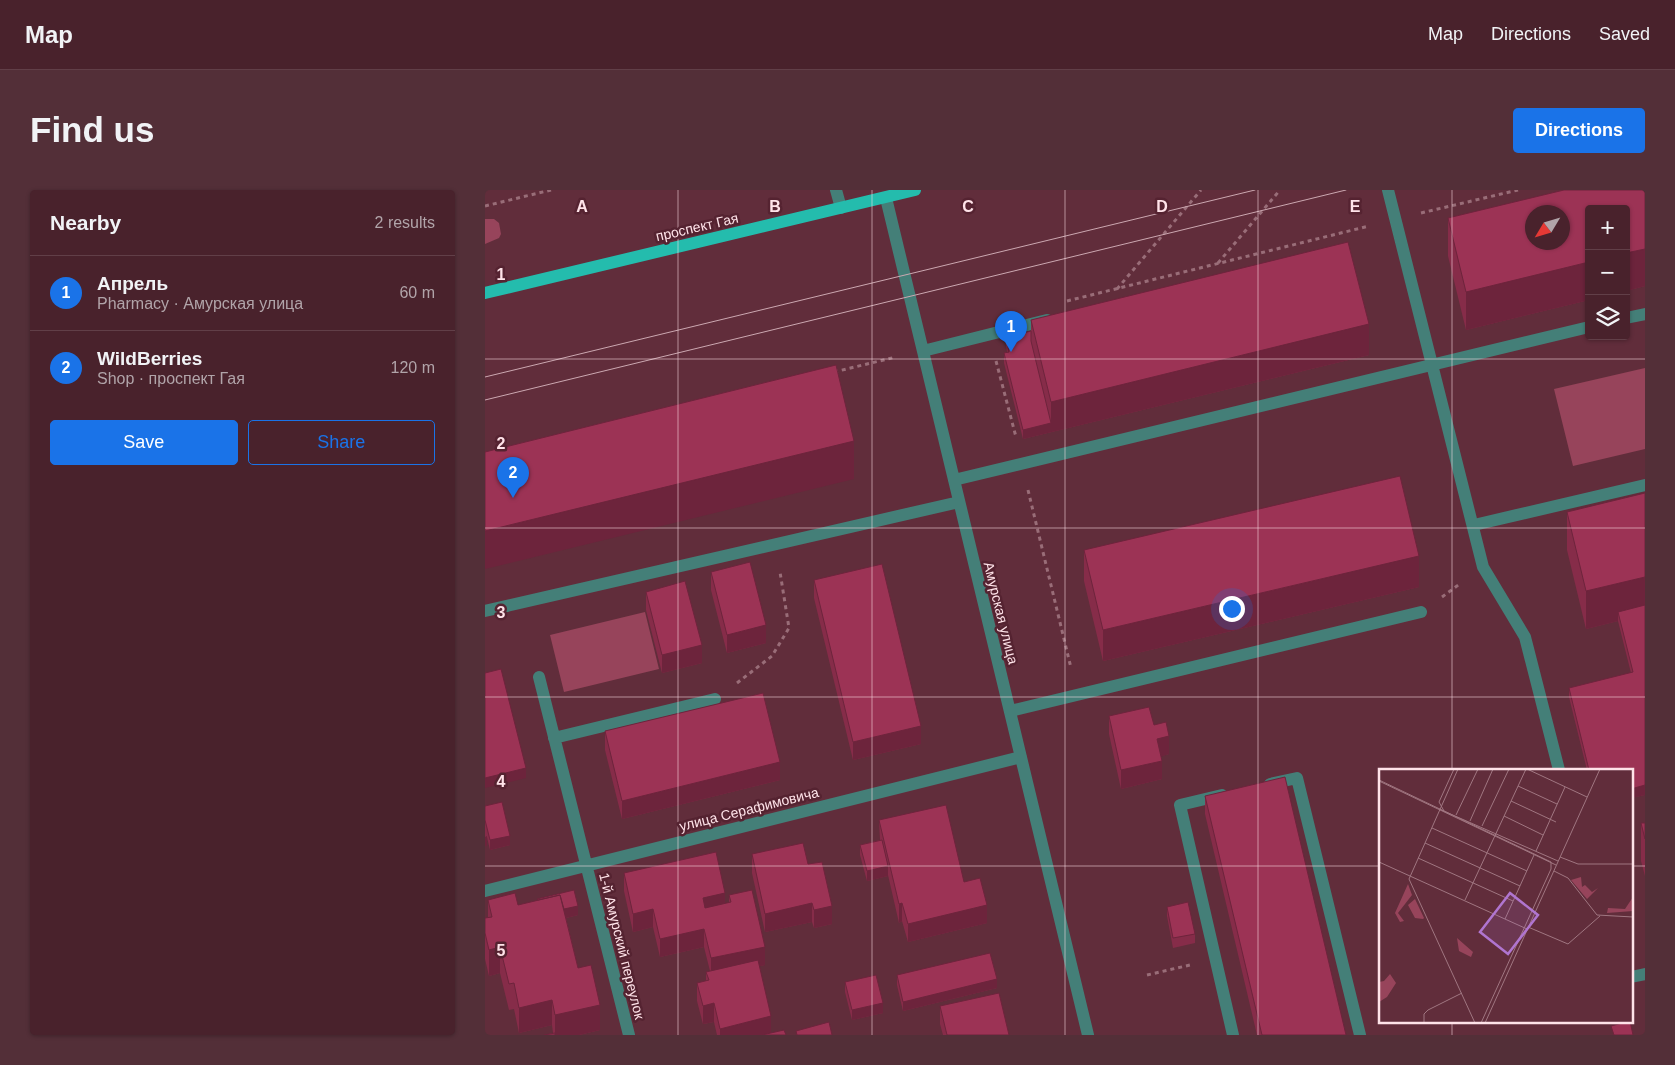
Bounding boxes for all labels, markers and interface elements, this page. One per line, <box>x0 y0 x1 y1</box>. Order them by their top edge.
text: Map <box>25 21 73 48</box>
text: Map <box>1428 24 1463 44</box>
text: Directions <box>1491 24 1571 44</box>
text: Saved <box>1599 24 1650 44</box>
button: Directions <box>1513 108 1645 153</box>
text: Find us <box>30 110 154 149</box>
text: A <box>576 198 588 215</box>
text: B <box>769 198 781 215</box>
text: C <box>962 198 974 215</box>
text: D <box>1156 198 1168 215</box>
text: E <box>1350 198 1361 215</box>
north arrow <box>1525 205 1570 250</box>
map controls <box>1585 205 1630 340</box>
button: + <box>1585 205 1630 250</box>
street label: проспект Гая <box>654 210 740 244</box>
text: Nearby <box>50 211 121 234</box>
text: 2 results <box>375 214 435 231</box>
button: − <box>1585 250 1630 295</box>
text: 1 <box>497 266 506 283</box>
text: Апрель <box>97 273 168 294</box>
text: 1 <box>62 284 70 301</box>
text: 60 m <box>399 284 435 301</box>
text: Pharmacy · Амурская улица <box>97 295 303 312</box>
button: layers <box>1585 295 1630 340</box>
pin: 1 <box>995 311 1027 352</box>
text: WildBerries <box>97 348 202 369</box>
text: 2 <box>62 359 70 376</box>
text: 120 m <box>391 359 435 376</box>
text: Shop · проспект Гая <box>97 370 245 387</box>
button: Save <box>50 420 238 465</box>
button: Share <box>248 420 435 465</box>
text: 2 <box>497 435 506 452</box>
pin: 2 <box>497 457 529 498</box>
street label: Амурская улица <box>981 560 1022 666</box>
your location <box>1219 596 1245 622</box>
text: 3 <box>497 604 506 621</box>
inset map <box>1379 769 1633 1022</box>
text: 4 <box>497 773 506 790</box>
street label: улица Серафимовича <box>678 784 820 834</box>
street label: 1-й Амурский переулок <box>596 871 648 1022</box>
text: 5 <box>497 942 506 959</box>

